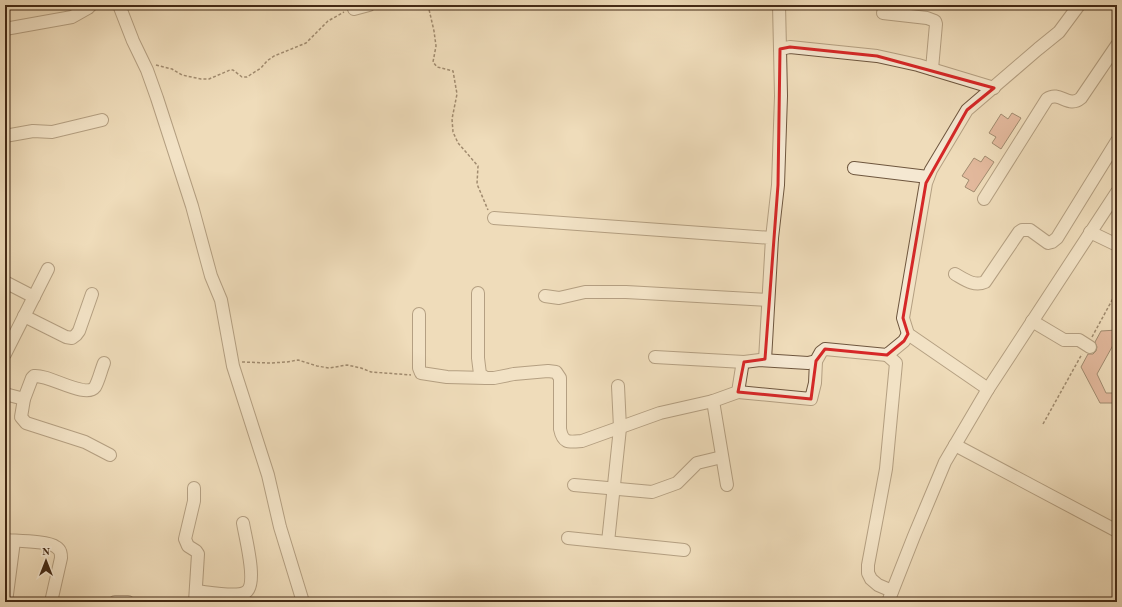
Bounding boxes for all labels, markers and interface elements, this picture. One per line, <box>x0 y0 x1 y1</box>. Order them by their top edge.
north arrow <box>26 541 66 581</box>
text: N <box>42 547 51 558</box>

